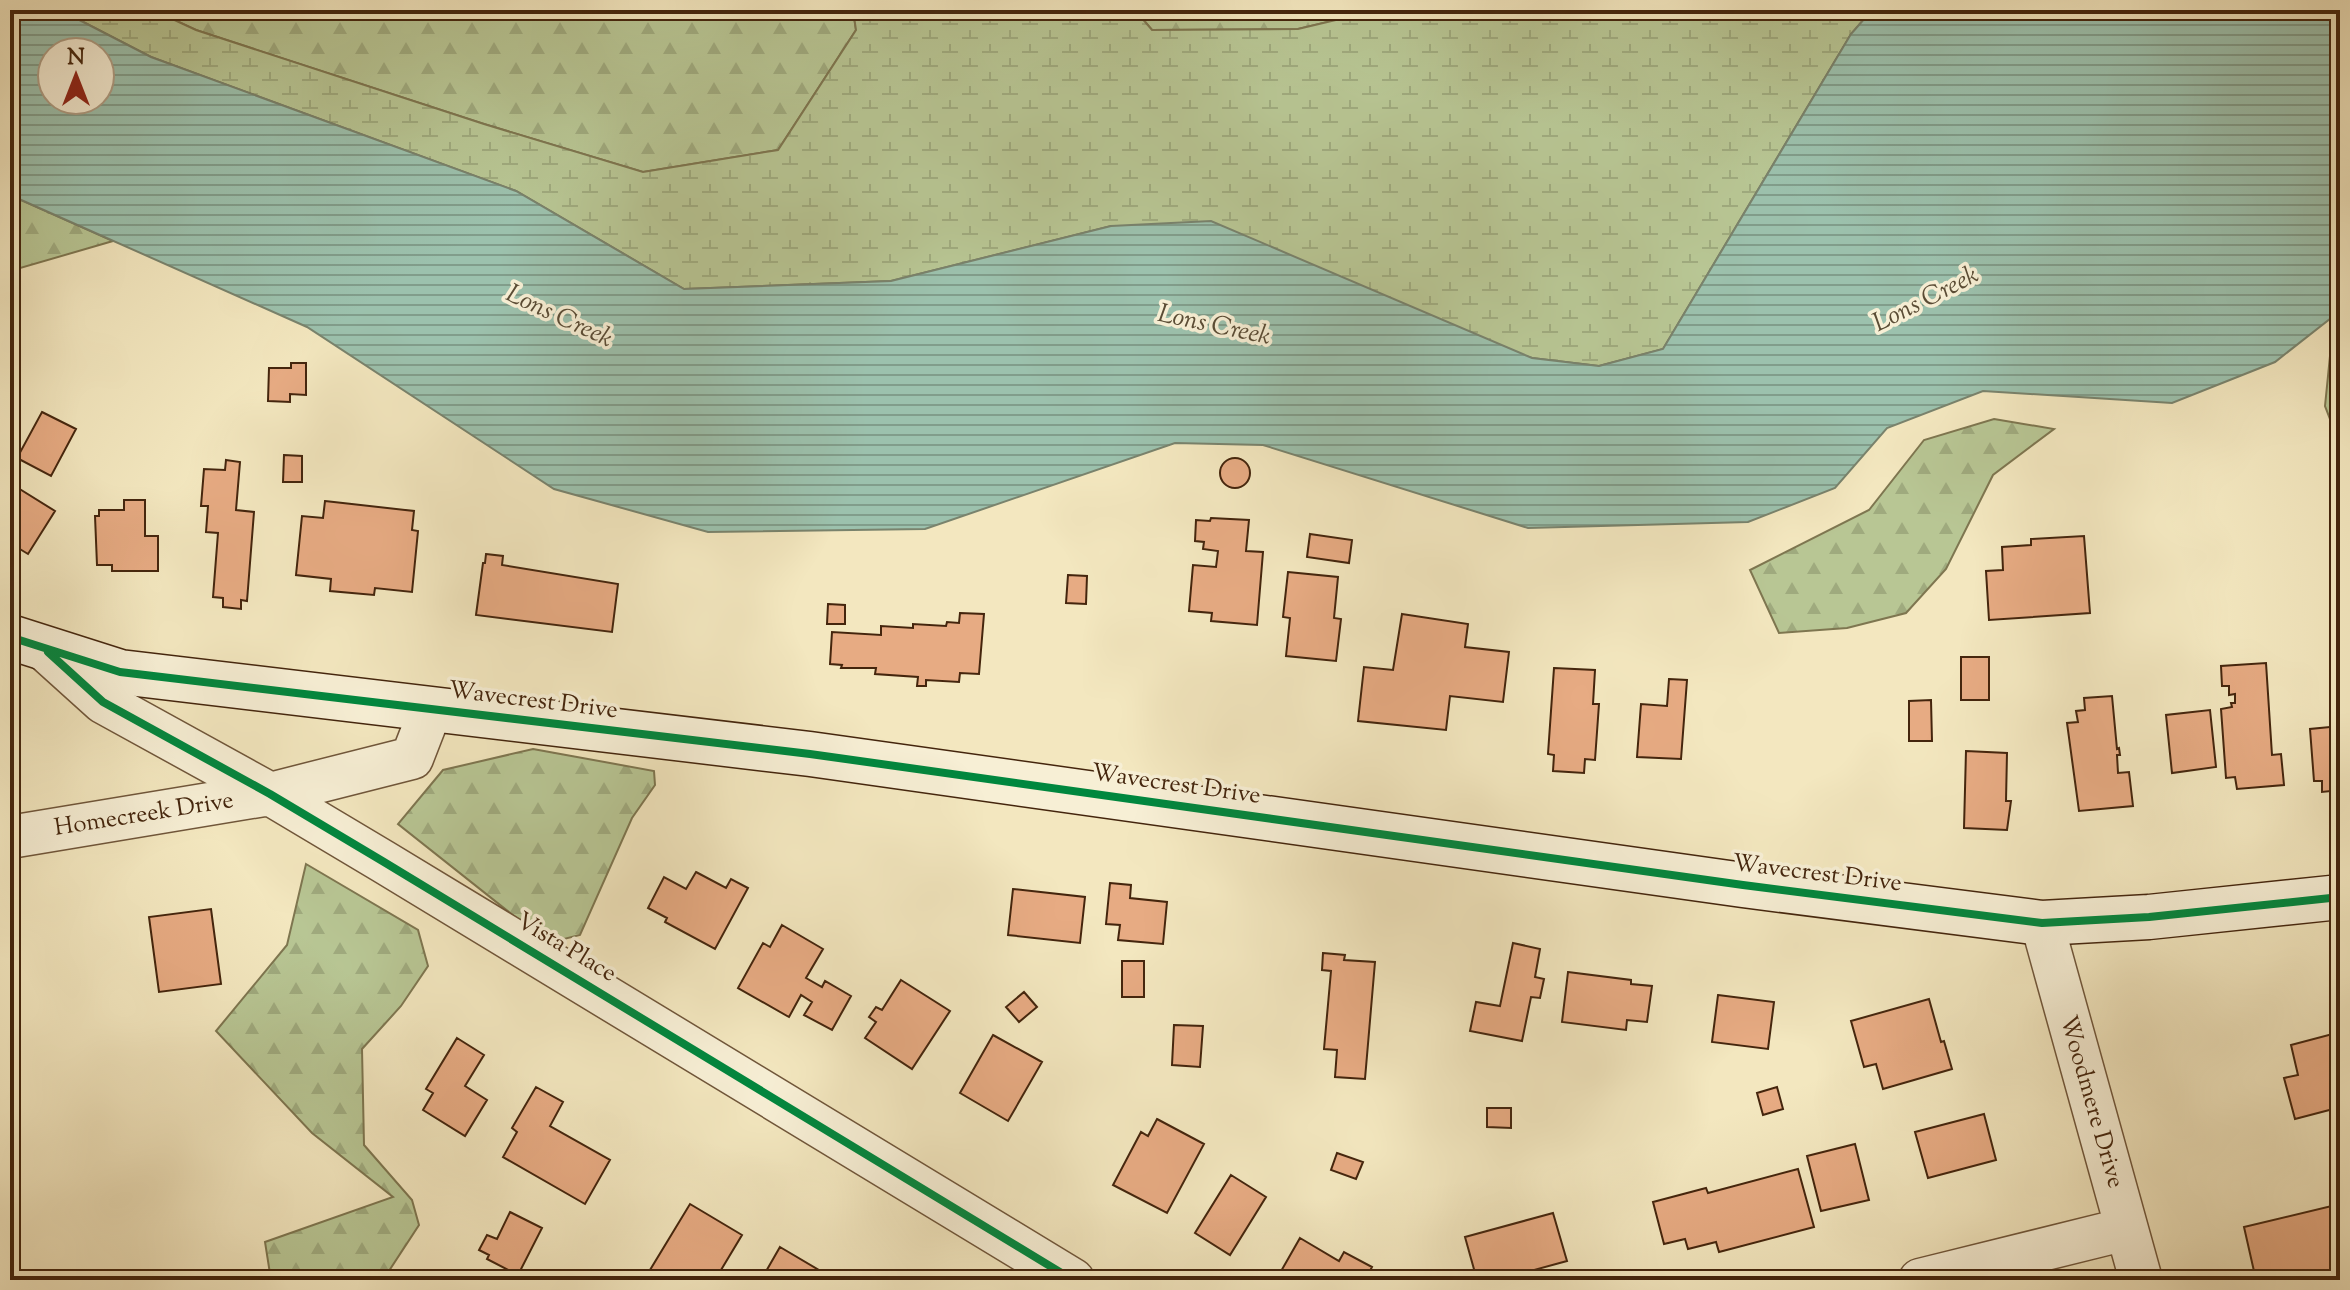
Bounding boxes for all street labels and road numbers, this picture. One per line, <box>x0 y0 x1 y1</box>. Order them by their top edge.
street label: Wavecrest Drive <box>446 674 620 728</box>
street label: Wavecrest Drive <box>1089 756 1263 814</box>
street label: Homecreek Drive <box>52 784 236 846</box>
street label: Wavecrest Drive <box>1730 847 1904 901</box>
street label: Vista Place <box>509 905 623 991</box>
street label: Woodmere Drive <box>2050 1012 2132 1192</box>

